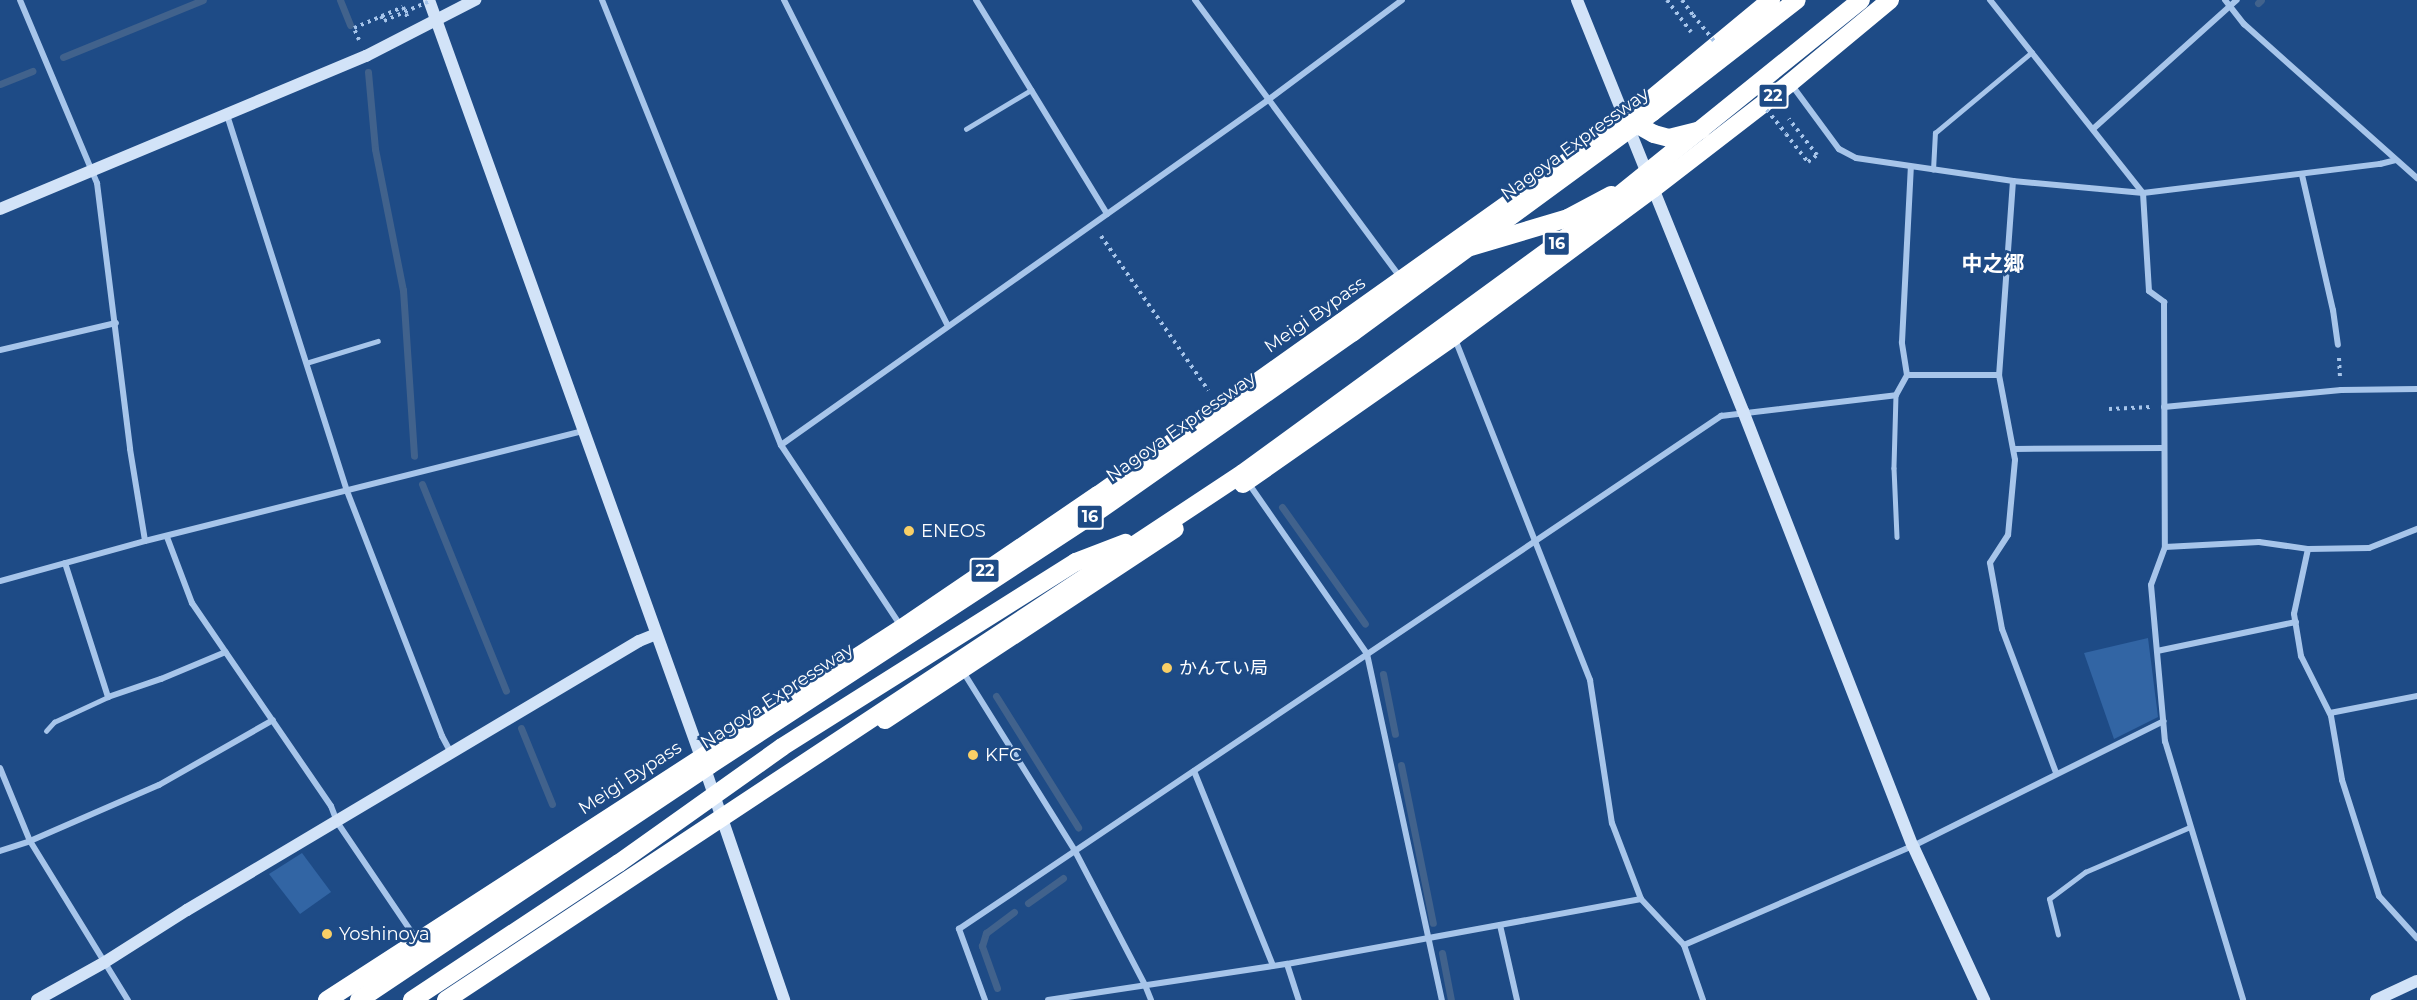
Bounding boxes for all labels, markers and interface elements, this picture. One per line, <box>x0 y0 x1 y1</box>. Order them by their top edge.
street label: Nagoya Expressway <box>1497 83 1653 205</box>
road number: 22 <box>1756 83 1790 109</box>
road number: 16 <box>1542 231 1572 257</box>
district label: 中之郷 <box>1962 251 2024 277</box>
street label: Meigi Bypass <box>1260 272 1370 358</box>
street label: Nagoya Expressway <box>1102 367 1260 487</box>
road number: 16 <box>1075 504 1105 530</box>
place label: ENEOS <box>921 520 986 542</box>
marker: ENEOS <box>902 524 916 538</box>
road number: 22 <box>968 558 1002 584</box>
street label: Nagoya Expressway <box>697 639 857 753</box>
place label: かんてい局 <box>1179 657 1269 679</box>
marker: かんてい局 <box>1160 661 1174 675</box>
street label: Meigi Bypass <box>574 737 686 819</box>
place label: KFC <box>985 744 1022 766</box>
marker: KFC <box>966 748 980 762</box>
place label: Yoshinoya <box>339 923 430 945</box>
marker: Yoshinoya <box>320 927 334 941</box>

